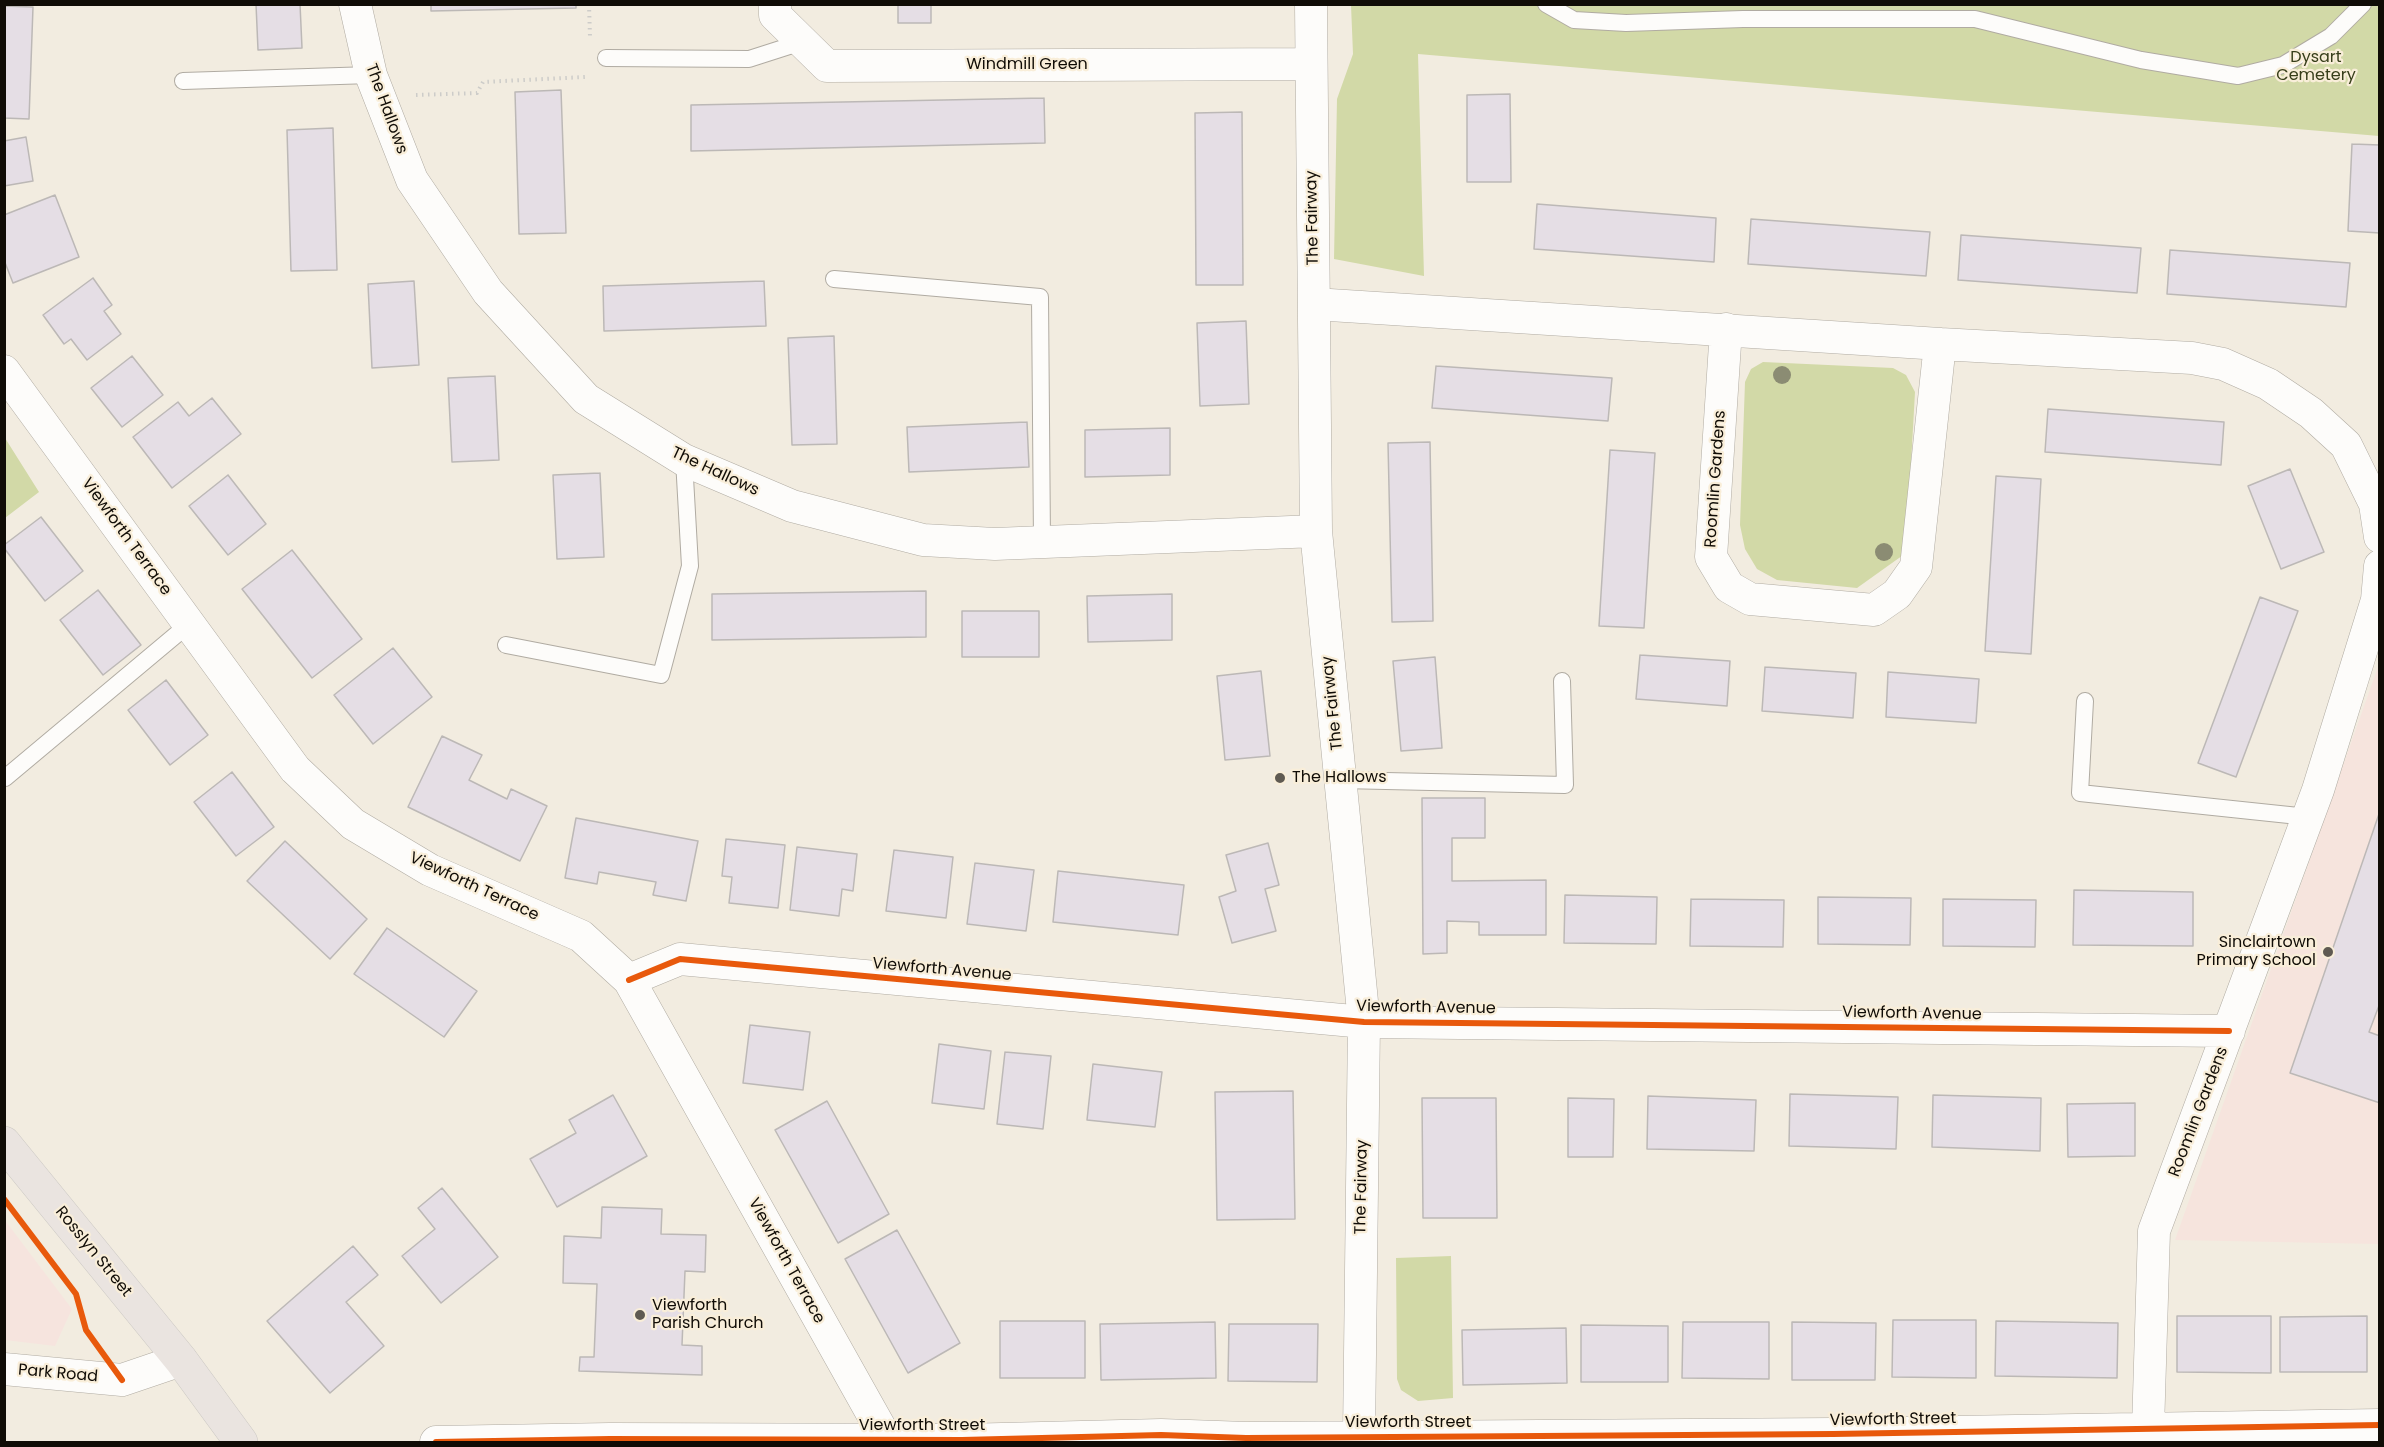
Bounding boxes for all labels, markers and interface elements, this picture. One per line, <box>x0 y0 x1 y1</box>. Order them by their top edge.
park label: Dysart Cemetery <box>2276 48 2356 86</box>
street label: Windmill Green <box>966 55 1088 75</box>
street label: The Hallows <box>361 61 411 157</box>
street label: The Fairway <box>1303 170 1323 266</box>
street label: Roomlin Gardens <box>1702 410 1730 548</box>
street label: The Hallows <box>668 443 762 501</box>
street label: Viewforth Terrace <box>77 474 175 600</box>
street label: The Fairway <box>1318 655 1348 751</box>
place label: The Hallows <box>1292 768 1387 788</box>
marker: The Hallows <box>1273 771 1287 785</box>
street label: Viewforth Terrace <box>406 849 542 925</box>
place label: Sinclairtown Primary School <box>2197 933 2316 971</box>
marker: Sinclairtown Primary School <box>2321 945 2335 959</box>
street label: Viewforth Avenue <box>872 954 1012 986</box>
street label: Viewforth Avenue <box>1356 997 1496 1019</box>
street label: Viewforth Avenue <box>1842 1003 1982 1025</box>
street label: Roomlin Gardens <box>2165 1044 2233 1180</box>
street label: The Fairway <box>1352 1139 1372 1235</box>
street label: Viewforth Terrace <box>744 1195 828 1327</box>
street label: Rosslyn Street <box>51 1203 135 1301</box>
place label: Viewforth Parish Church <box>652 1296 764 1334</box>
marker: Viewforth Parish Church <box>633 1308 647 1322</box>
street label: Park Road <box>17 1361 99 1387</box>
street label: Viewforth Street <box>1830 1409 1956 1431</box>
street label: Viewforth Street <box>1345 1413 1471 1433</box>
street label: Viewforth Street <box>859 1416 985 1436</box>

